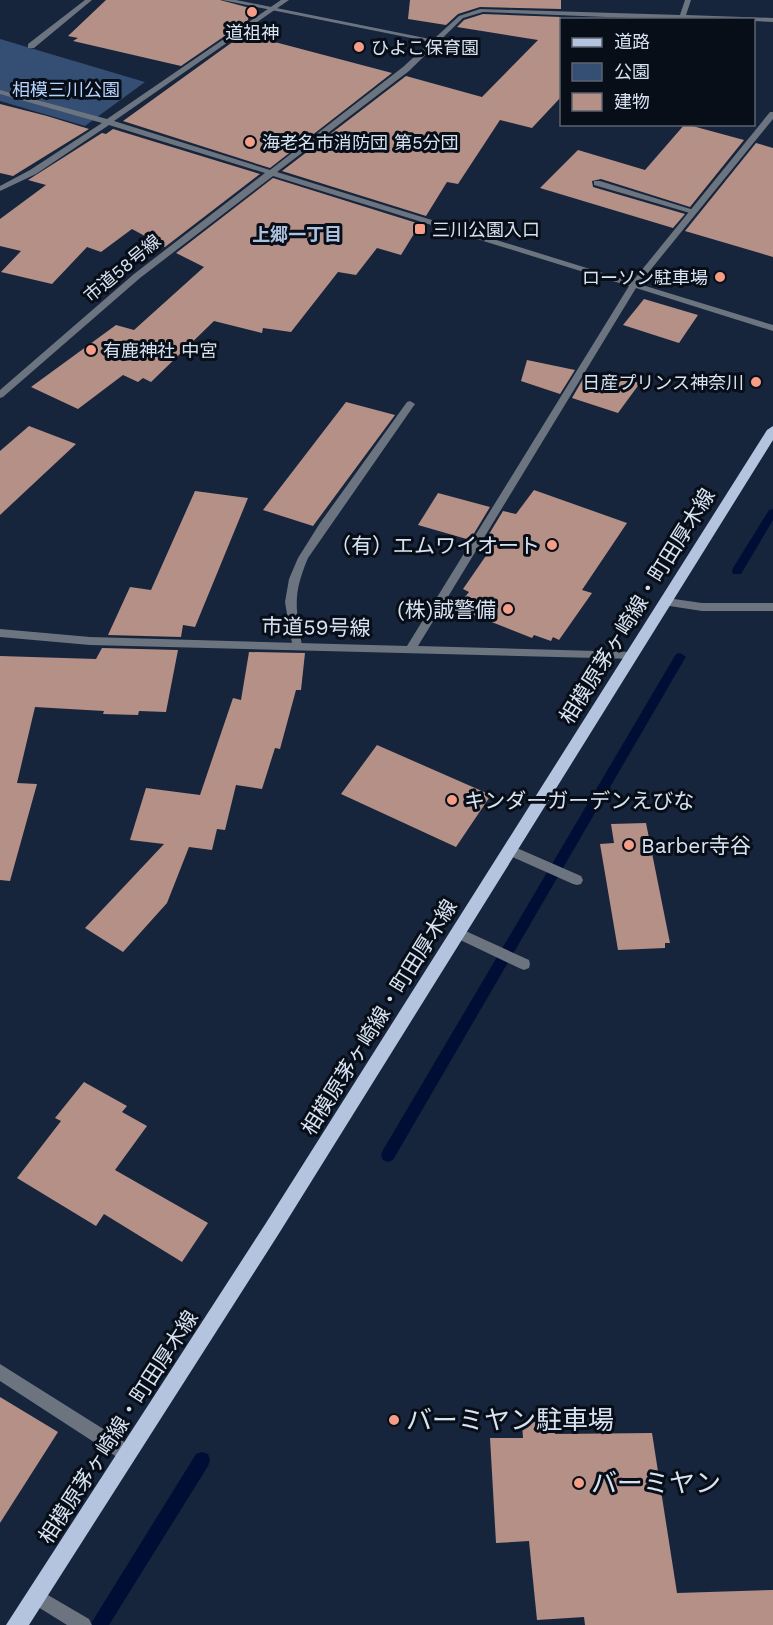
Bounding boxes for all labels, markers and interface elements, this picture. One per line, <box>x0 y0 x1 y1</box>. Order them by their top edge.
marker: 道祖神 <box>245 5 259 19</box>
legend <box>560 18 755 126</box>
place label: 道祖神 <box>225 22 279 43</box>
text: 道路 <box>614 31 650 52</box>
place label: ひよこ保育園 <box>371 37 479 58</box>
marker: ひよこ保育園 <box>352 40 366 54</box>
text: 公園 <box>614 61 650 82</box>
park label: 相模三川公園 <box>12 79 120 100</box>
text: 建物 <box>614 91 650 112</box>
place label: 海老名市消防団 第5分団 <box>262 132 459 153</box>
marker: 海老名市消防団 第5分団 <box>243 135 257 149</box>
place label: 三川公園入口 <box>432 219 540 240</box>
marker: 三川公園入口 <box>413 222 427 236</box>
district label: 上郷一丁目 <box>252 224 342 245</box>
street label: 市道58号線 <box>79 230 165 306</box>
place label: ローソン駐車場 <box>582 267 708 288</box>
marker: ローソン駐車場 <box>713 270 727 284</box>
place label: 有鹿神社 中宮 <box>103 340 217 361</box>
marker: 有鹿神社 中宮 <box>84 343 98 357</box>
place label: 日産プリンス神奈川 <box>582 372 744 393</box>
marker: 日産プリンス神奈川 <box>749 375 763 389</box>
street label: 相模原茅ヶ崎線・町田厚木線 <box>554 484 720 728</box>
place label: （有）エムワイオート <box>330 533 540 558</box>
marker: （有）エムワイオート <box>545 538 559 552</box>
place label: (株)誠警備 <box>397 597 496 622</box>
marker: (株)誠警備 <box>501 602 515 616</box>
street label: 市道59号線 <box>261 614 371 640</box>
place label: キンダーガーデンえびな <box>464 788 694 813</box>
marker: キンダーガーデンえびな <box>445 793 459 807</box>
place label: Barber寺谷 <box>641 833 751 858</box>
marker: Barber寺谷 <box>622 838 636 852</box>
street label: 相模原茅ヶ崎線・町田厚木線 <box>296 895 462 1139</box>
street label: 相模原茅ヶ崎線・町田厚木線 <box>33 1306 203 1548</box>
place label: バーミヤン駐車場 <box>406 1405 614 1435</box>
marker: バーミヤン駐車場 <box>387 1413 401 1427</box>
place label: バーミヤン <box>591 1468 721 1498</box>
marker: バーミヤン <box>572 1476 586 1490</box>

